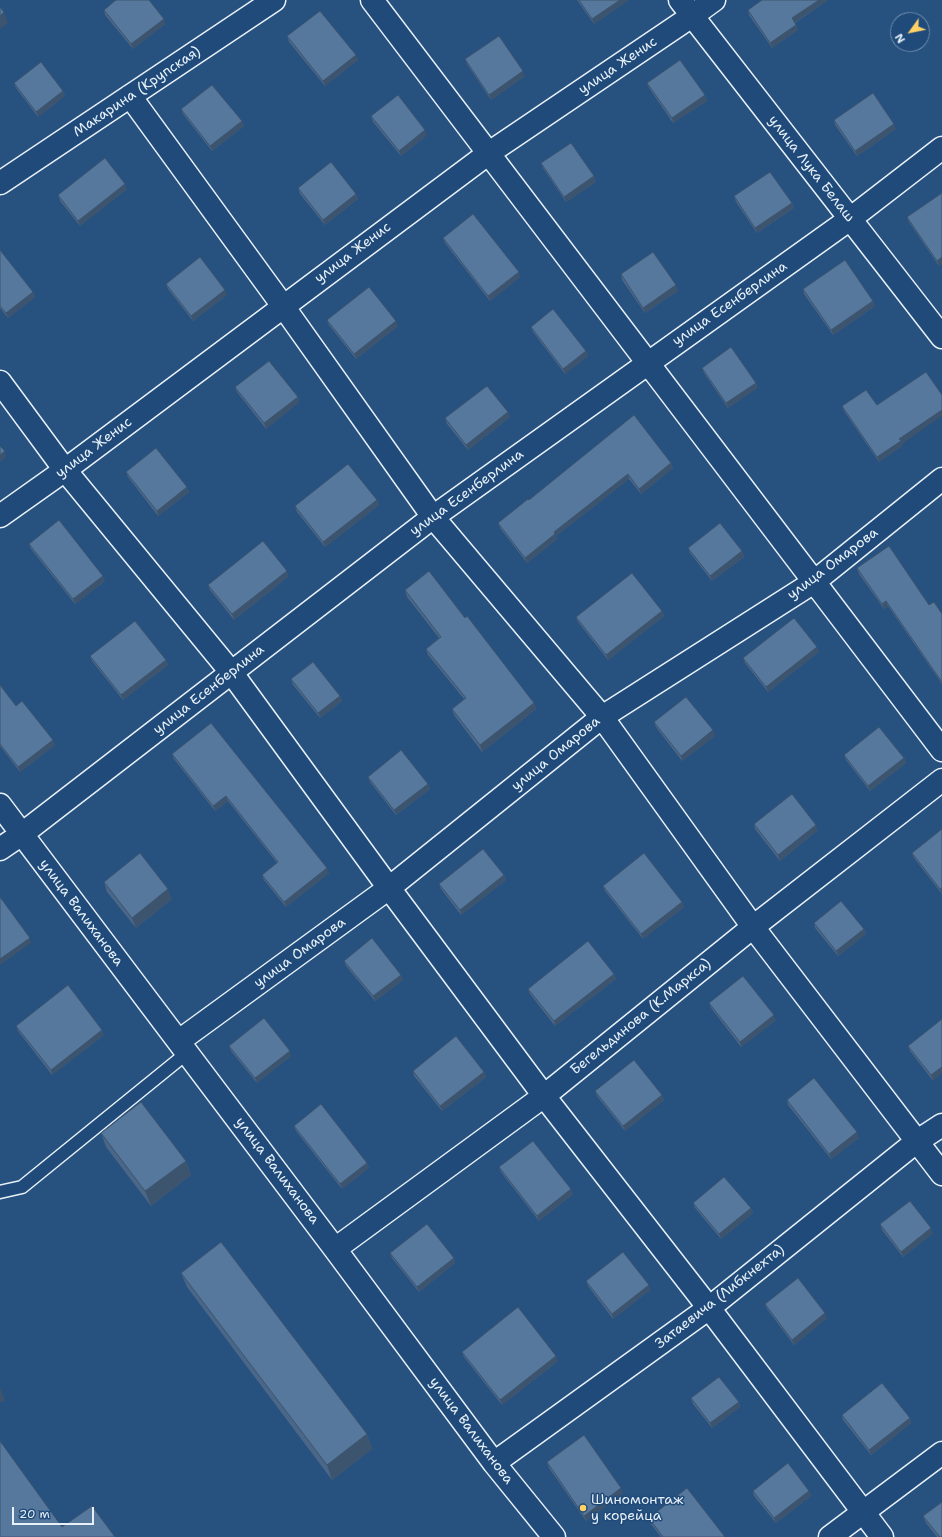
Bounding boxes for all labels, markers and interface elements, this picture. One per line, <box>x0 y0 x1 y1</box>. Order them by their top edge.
north arrow <box>890 12 930 52</box>
text: N <box>892 31 909 46</box>
street label: улица Женис <box>576 34 660 98</box>
street label: Макарина (Крупская) <box>70 43 204 141</box>
street label: улица Лука Белаш <box>764 112 858 226</box>
street label: улица Женис <box>312 219 394 287</box>
street label: улица Есенберлина <box>669 258 791 350</box>
street label: улица Женис <box>53 414 135 482</box>
street label: улица Есенберлина <box>407 446 527 540</box>
street label: улица Омарова <box>784 524 882 604</box>
street label: улица Есенберлина <box>150 641 268 739</box>
street label: улица Омарова <box>508 713 604 795</box>
street label: улица Валиханова <box>35 856 127 970</box>
street label: улица Омарова <box>251 914 349 992</box>
street label: Бегельдинова (К.Маркса) <box>567 955 715 1079</box>
street label: улица Валиханова <box>231 1114 323 1228</box>
street label: Затаевича (Либкнехта) <box>652 1241 788 1353</box>
street label: улица Валиханова <box>425 1374 517 1488</box>
place label: Шиномонтаж у корейца <box>591 1492 683 1524</box>
scale bar <box>14 1499 96 1525</box>
marker: Шиномонтаж у корейца <box>578 1503 588 1513</box>
text: 20 m <box>19 1506 50 1522</box>

